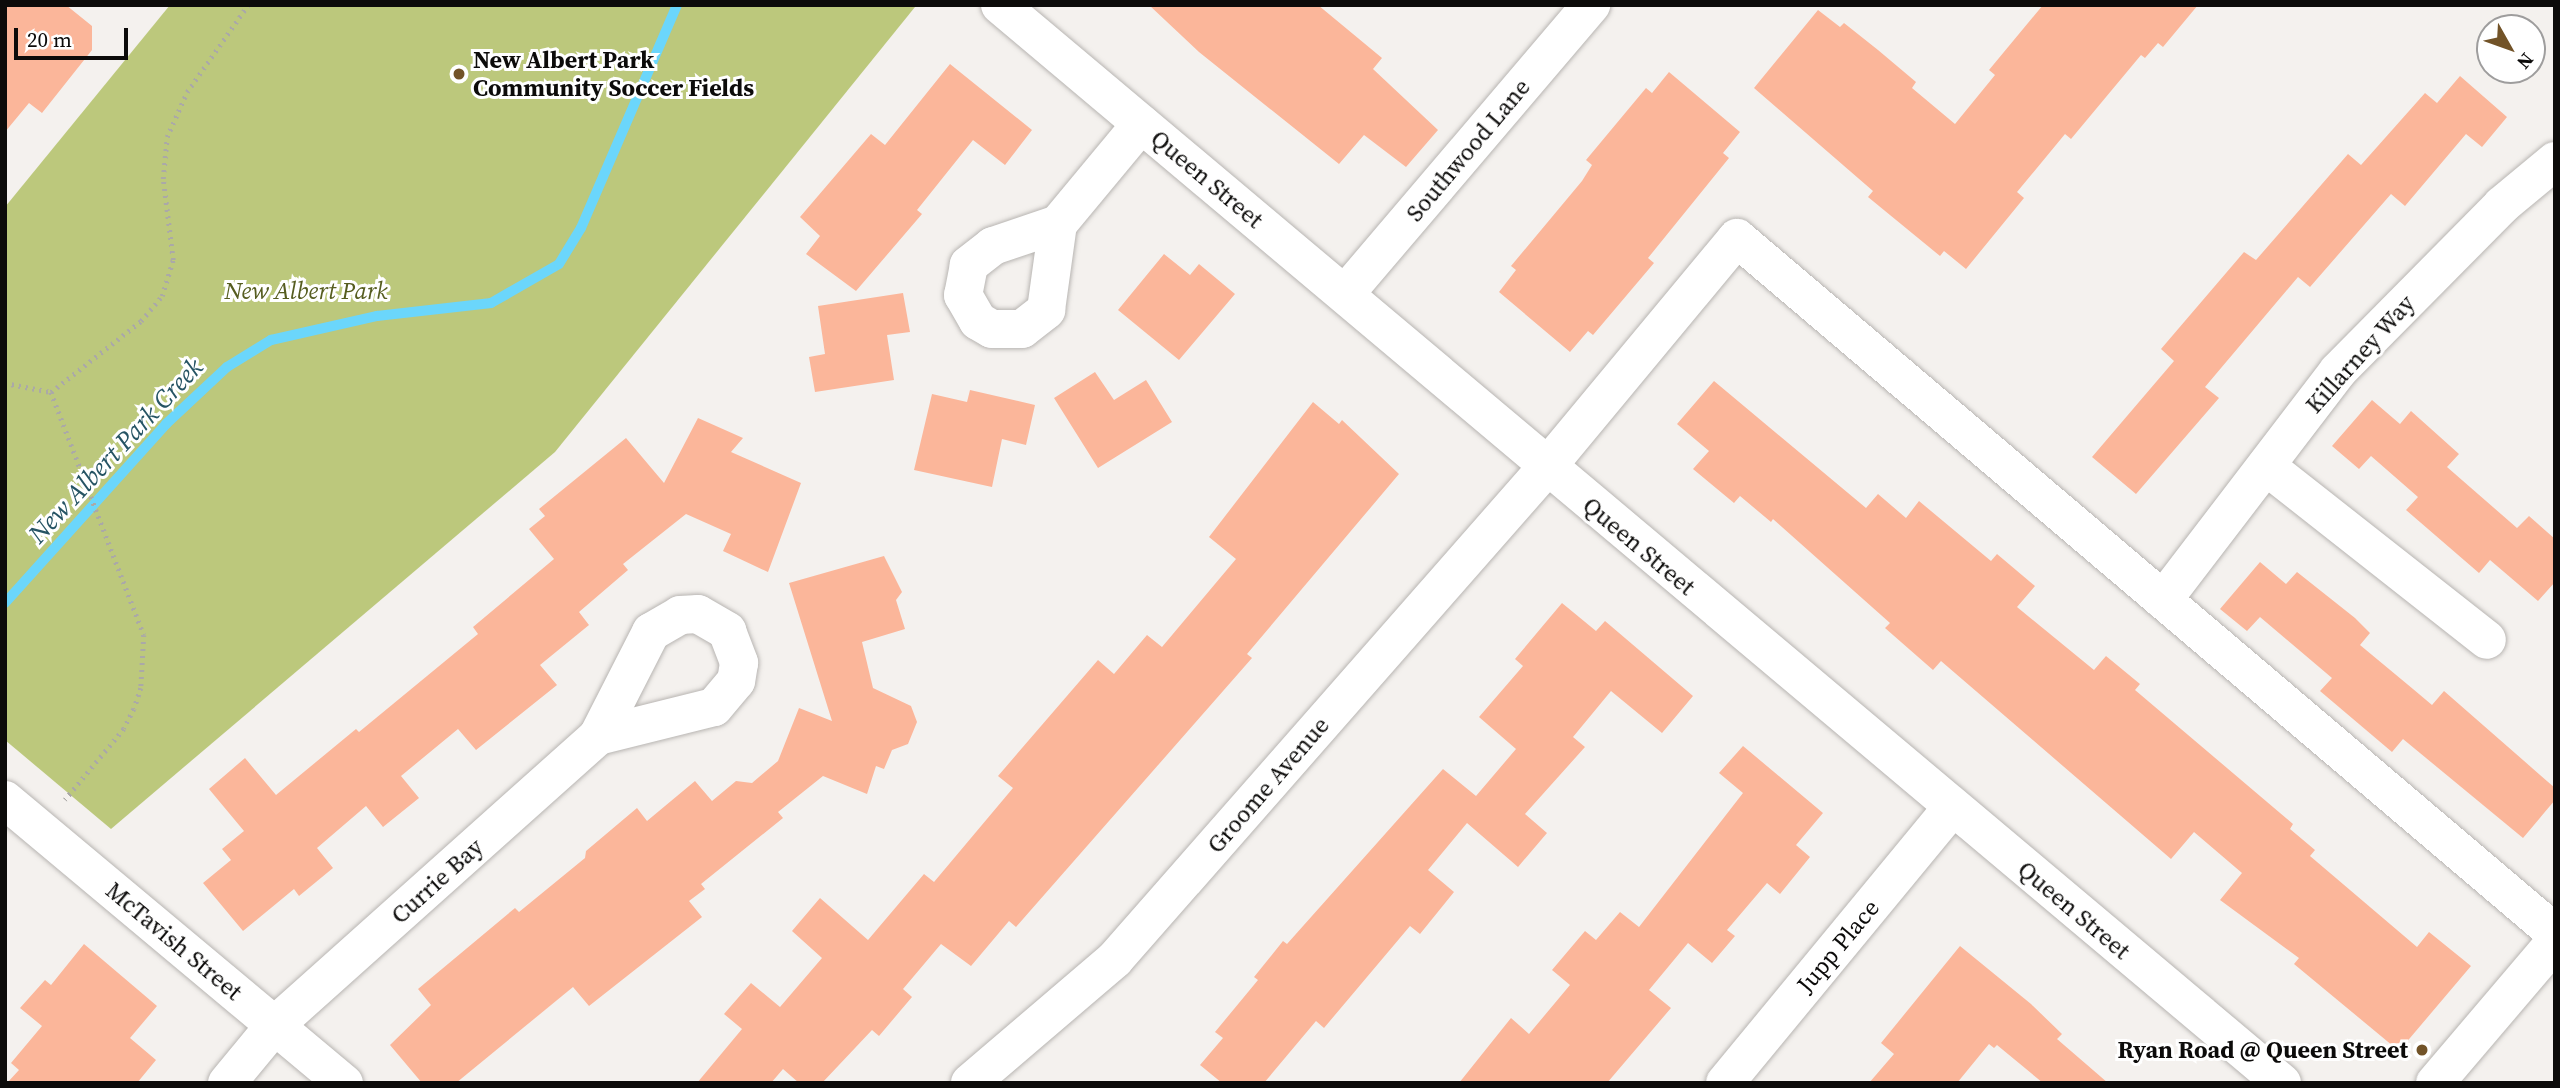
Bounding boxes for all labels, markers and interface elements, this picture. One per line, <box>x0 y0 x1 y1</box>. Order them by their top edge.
scale bar <box>18 14 131 58</box>
north arrow <box>2476 14 2546 84</box>
text: 20 m <box>27 25 72 54</box>
place label: New Albert Park Community Soccer Fields <box>473 46 754 102</box>
text: N <box>2511 48 2540 75</box>
marker: New Albert Park Community Soccer Fields <box>451 66 467 82</box>
street label: Southwood Lane <box>1400 73 1536 227</box>
street label: Queen Street <box>1145 124 1269 234</box>
park label: New Albert Park <box>224 277 388 305</box>
street label: Killarney Way <box>2299 289 2421 419</box>
water label: New Albert Park Creek <box>22 352 210 550</box>
street label: Queen Street <box>1577 491 1701 601</box>
street label: Groome Avenue <box>1201 711 1335 859</box>
street label: Currie Bay <box>385 832 489 930</box>
street label: Queen Street <box>2012 855 2136 965</box>
street label: McTavish Street <box>100 876 248 1006</box>
street label: Jupp Place <box>1791 894 1885 998</box>
place label: Ryan Road @ Queen Street <box>2117 1036 2408 1064</box>
marker: Ryan Road @ Queen Street <box>2414 1042 2430 1058</box>

